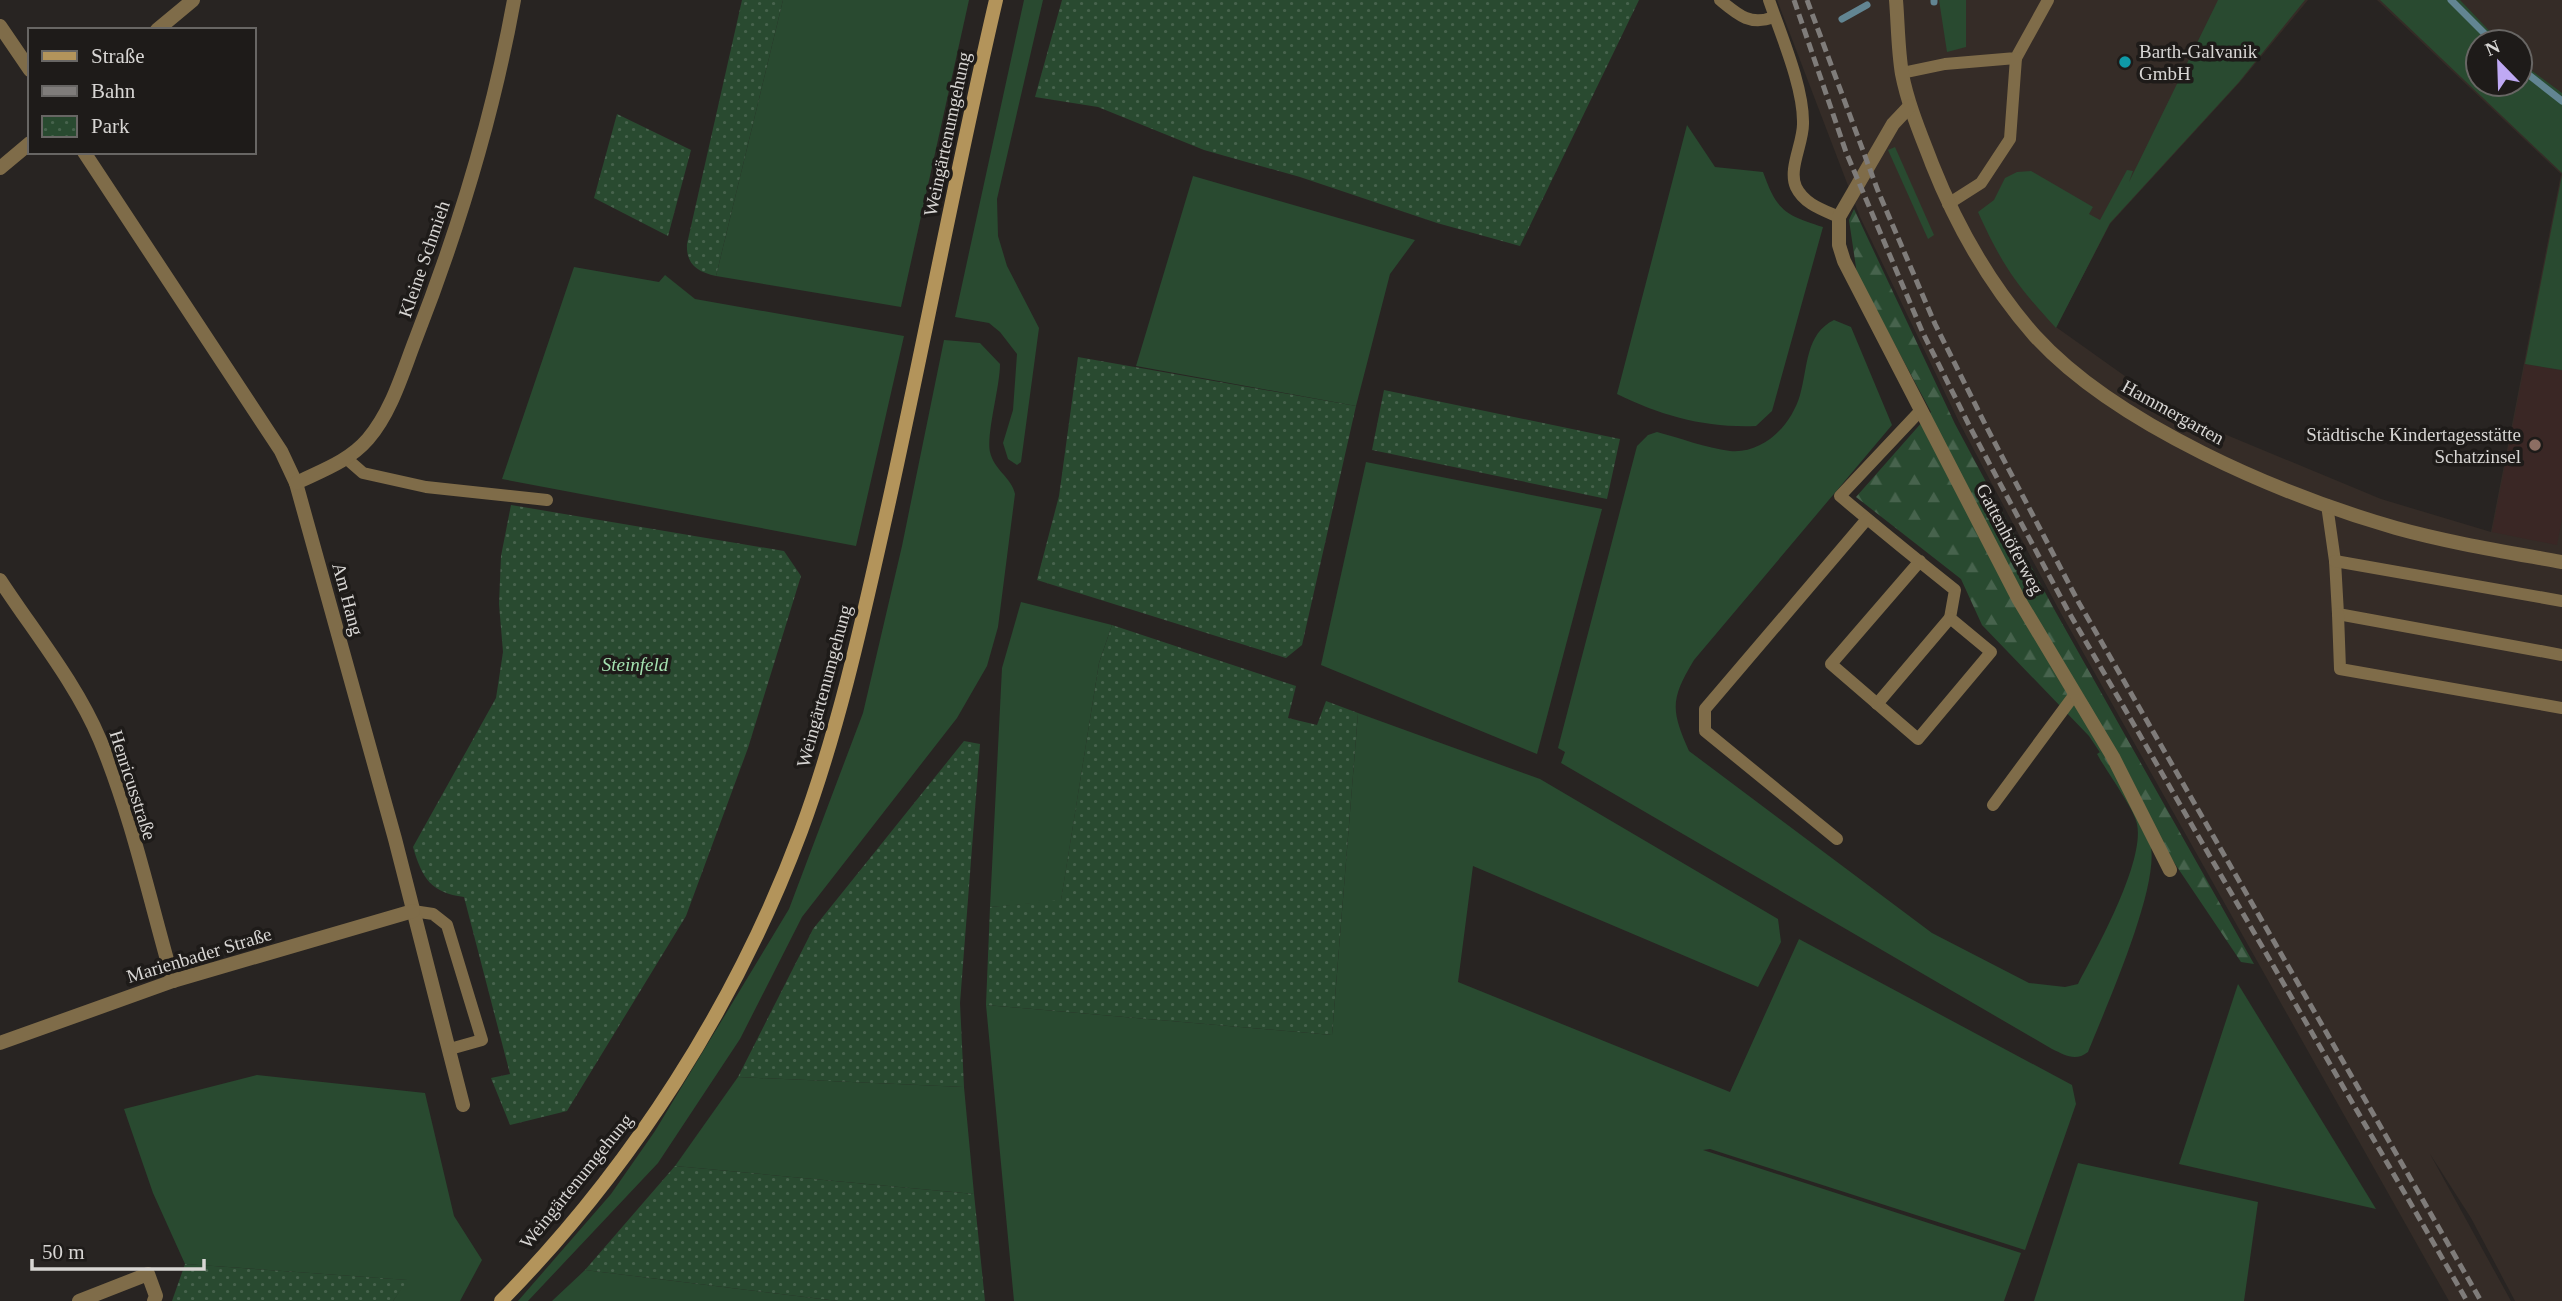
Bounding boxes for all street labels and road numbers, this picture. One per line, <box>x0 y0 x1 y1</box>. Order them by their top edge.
street label: Weingärtenumgehung <box>919 50 975 218</box>
street label: Kleine Schmieh <box>394 197 454 320</box>
street label: Hammergarten <box>2118 375 2228 449</box>
street label: Gattenhöferweg <box>1972 480 2048 598</box>
street label: Am Hang <box>328 560 368 638</box>
street label: Weingärtenumgehung <box>792 602 856 770</box>
street label: Henricusstraße <box>105 728 161 842</box>
street label: Marienbader Straße <box>124 923 274 987</box>
street label: Weingärtenumgehung <box>515 1109 637 1253</box>

